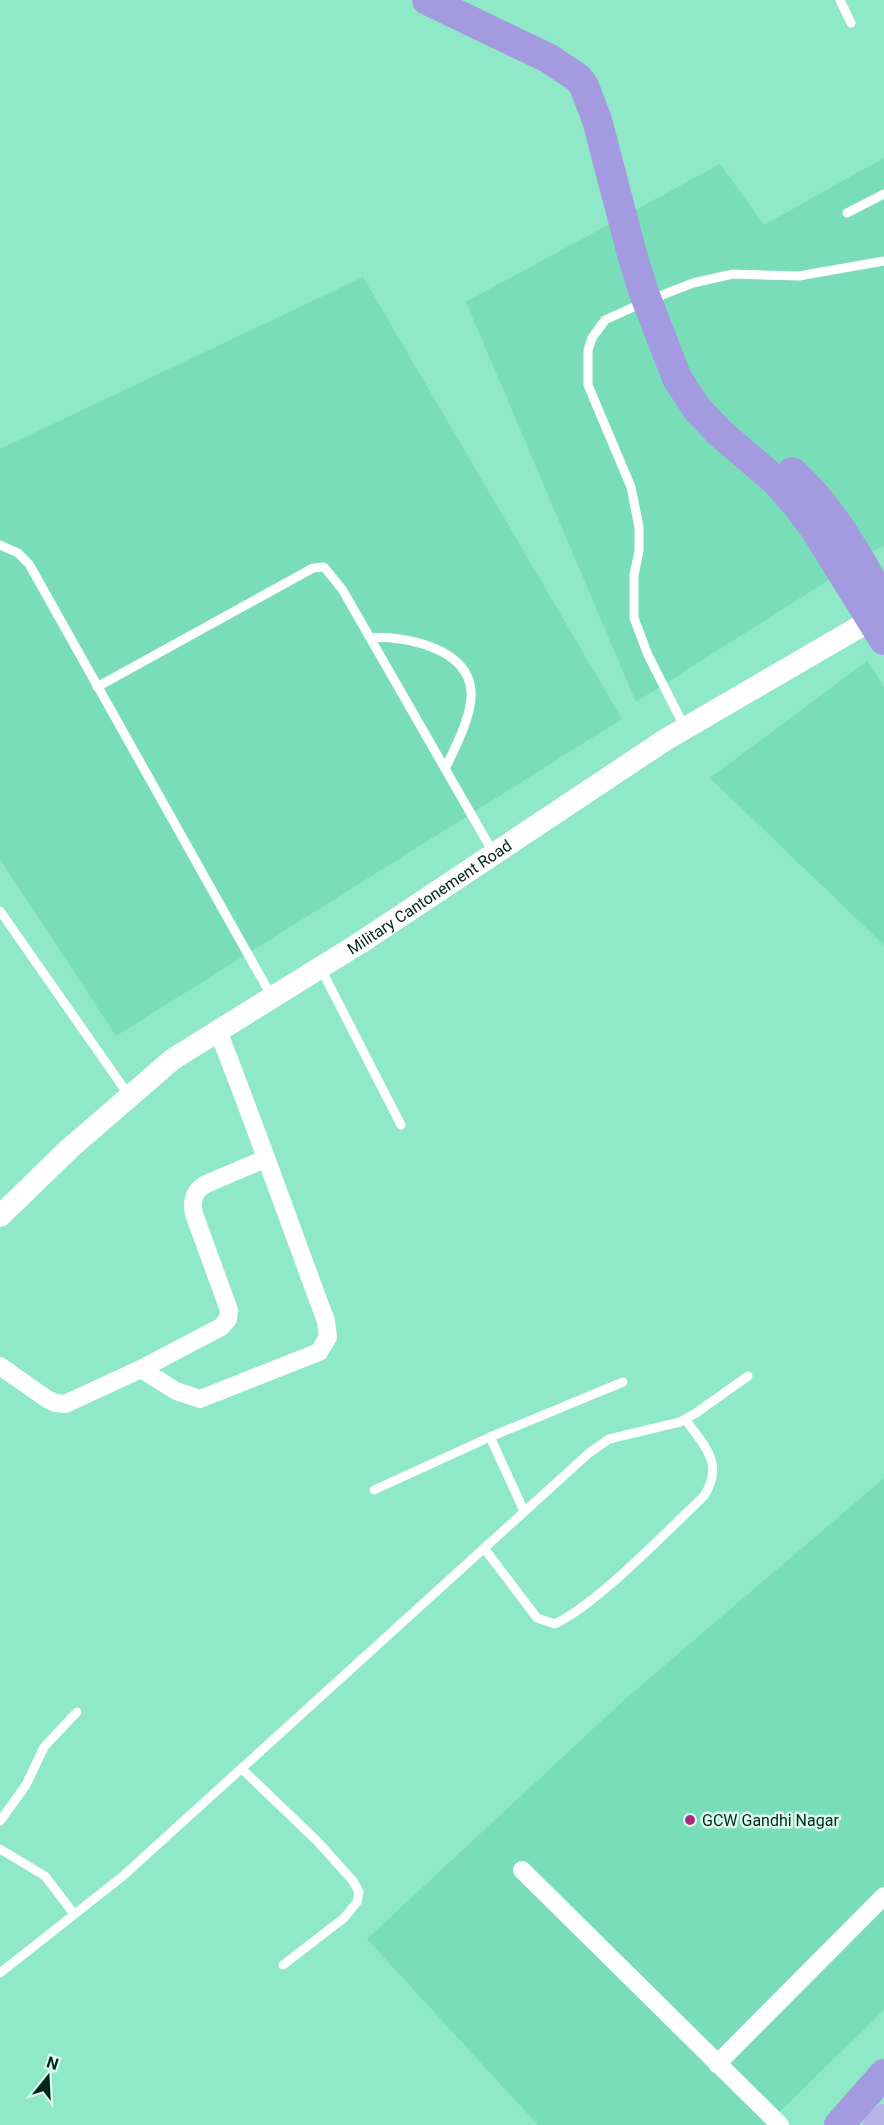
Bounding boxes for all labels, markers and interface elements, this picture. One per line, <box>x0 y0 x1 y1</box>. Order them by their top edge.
street label: Military Cantonement Road <box>344 836 515 959</box>
place label: GCW Gandhi Nagar <box>702 1811 839 1830</box>
marker: GCW Gandhi Nagar <box>683 1813 697 1827</box>
north arrow <box>18 2047 78 2107</box>
text: N <box>44 2052 61 2074</box>

